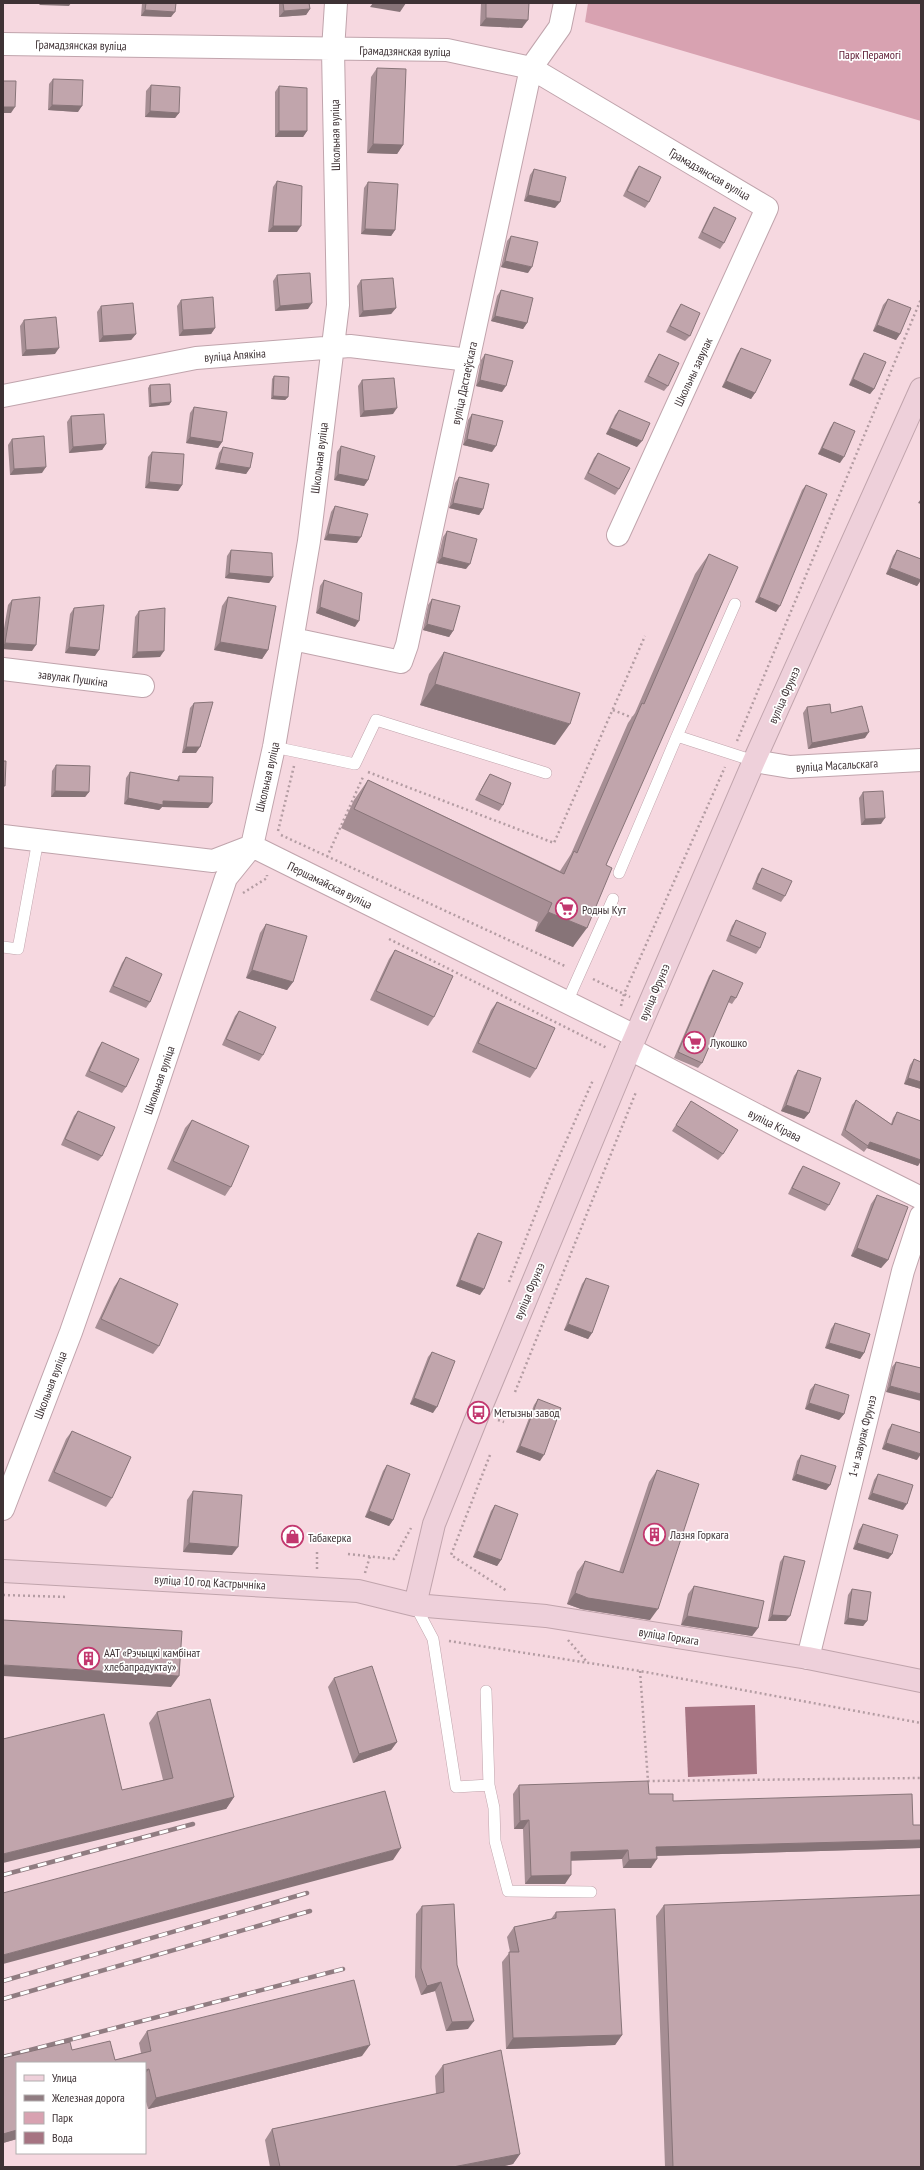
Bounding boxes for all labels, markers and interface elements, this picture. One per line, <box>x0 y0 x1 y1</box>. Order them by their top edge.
street label: Грамадзянская вуліца <box>35 37 127 53</box>
street label: Грамадзянская вуліца <box>359 43 451 59</box>
park label: Парк Перамогі <box>839 47 901 62</box>
street label: Школьная вуліца <box>327 99 343 171</box>
street label: Грамадзянская вуліца <box>667 145 753 203</box>
street label: Школьны завулак <box>671 335 716 409</box>
street label: вуліца Дастаеўскага <box>448 340 480 426</box>
street label: вуліца Апякіна <box>204 345 267 365</box>
street label: Школьная вуліца <box>307 421 331 494</box>
street label: вуліца Фрунзэ <box>765 664 803 726</box>
street label: завулак Пушкіна <box>37 666 109 690</box>
street label: Школьная вуліца <box>252 740 282 814</box>
street label: вуліца Масальскага <box>796 755 879 775</box>
street label: Першамайская вуліца <box>285 858 375 912</box>
supermarket icon: Родны Кут <box>554 896 580 922</box>
place label: Родны Кут <box>582 902 626 917</box>
street label: вуліца Фрунзэ <box>635 961 673 1023</box>
supermarket icon: Лукошко <box>682 1029 708 1055</box>
place label: Лукошко <box>709 1035 747 1050</box>
street label: Школьная вуліца <box>140 1044 178 1116</box>
street label: вуліца Кірава <box>746 1105 804 1145</box>
street label: вуліца Фрунзэ <box>510 1260 548 1322</box>
street label: Школьная вуліца <box>30 1349 70 1421</box>
street label: 1-ы завулак Фрунзэ <box>845 1393 880 1479</box>
bus stop icon: Метызны завод <box>466 1399 492 1425</box>
place label: Метызны завод <box>494 1405 560 1420</box>
building icon: Лазня Горкага <box>642 1521 668 1547</box>
shop icon: Табакерка <box>280 1524 306 1550</box>
place label: Лазня Горкага <box>669 1527 729 1542</box>
place label: Табакерка <box>308 1530 351 1545</box>
street label: вуліца 10 год Кастрычніка <box>154 1572 266 1592</box>
street label: вуліца Горкага <box>638 1624 700 1648</box>
place label: ААТ «Рэчыцкі камбінат хлебапрадуктаў» <box>104 1645 200 1674</box>
building icon: ААТ «Рэчыцкі камбінат хлебапрадуктаў» <box>75 1646 101 1672</box>
legend <box>16 2062 146 2154</box>
text: Улица <box>52 2070 77 2085</box>
text: Железная дорога <box>51 2090 125 2105</box>
text: Парк <box>52 2110 73 2125</box>
text: Вода <box>52 2130 73 2145</box>

